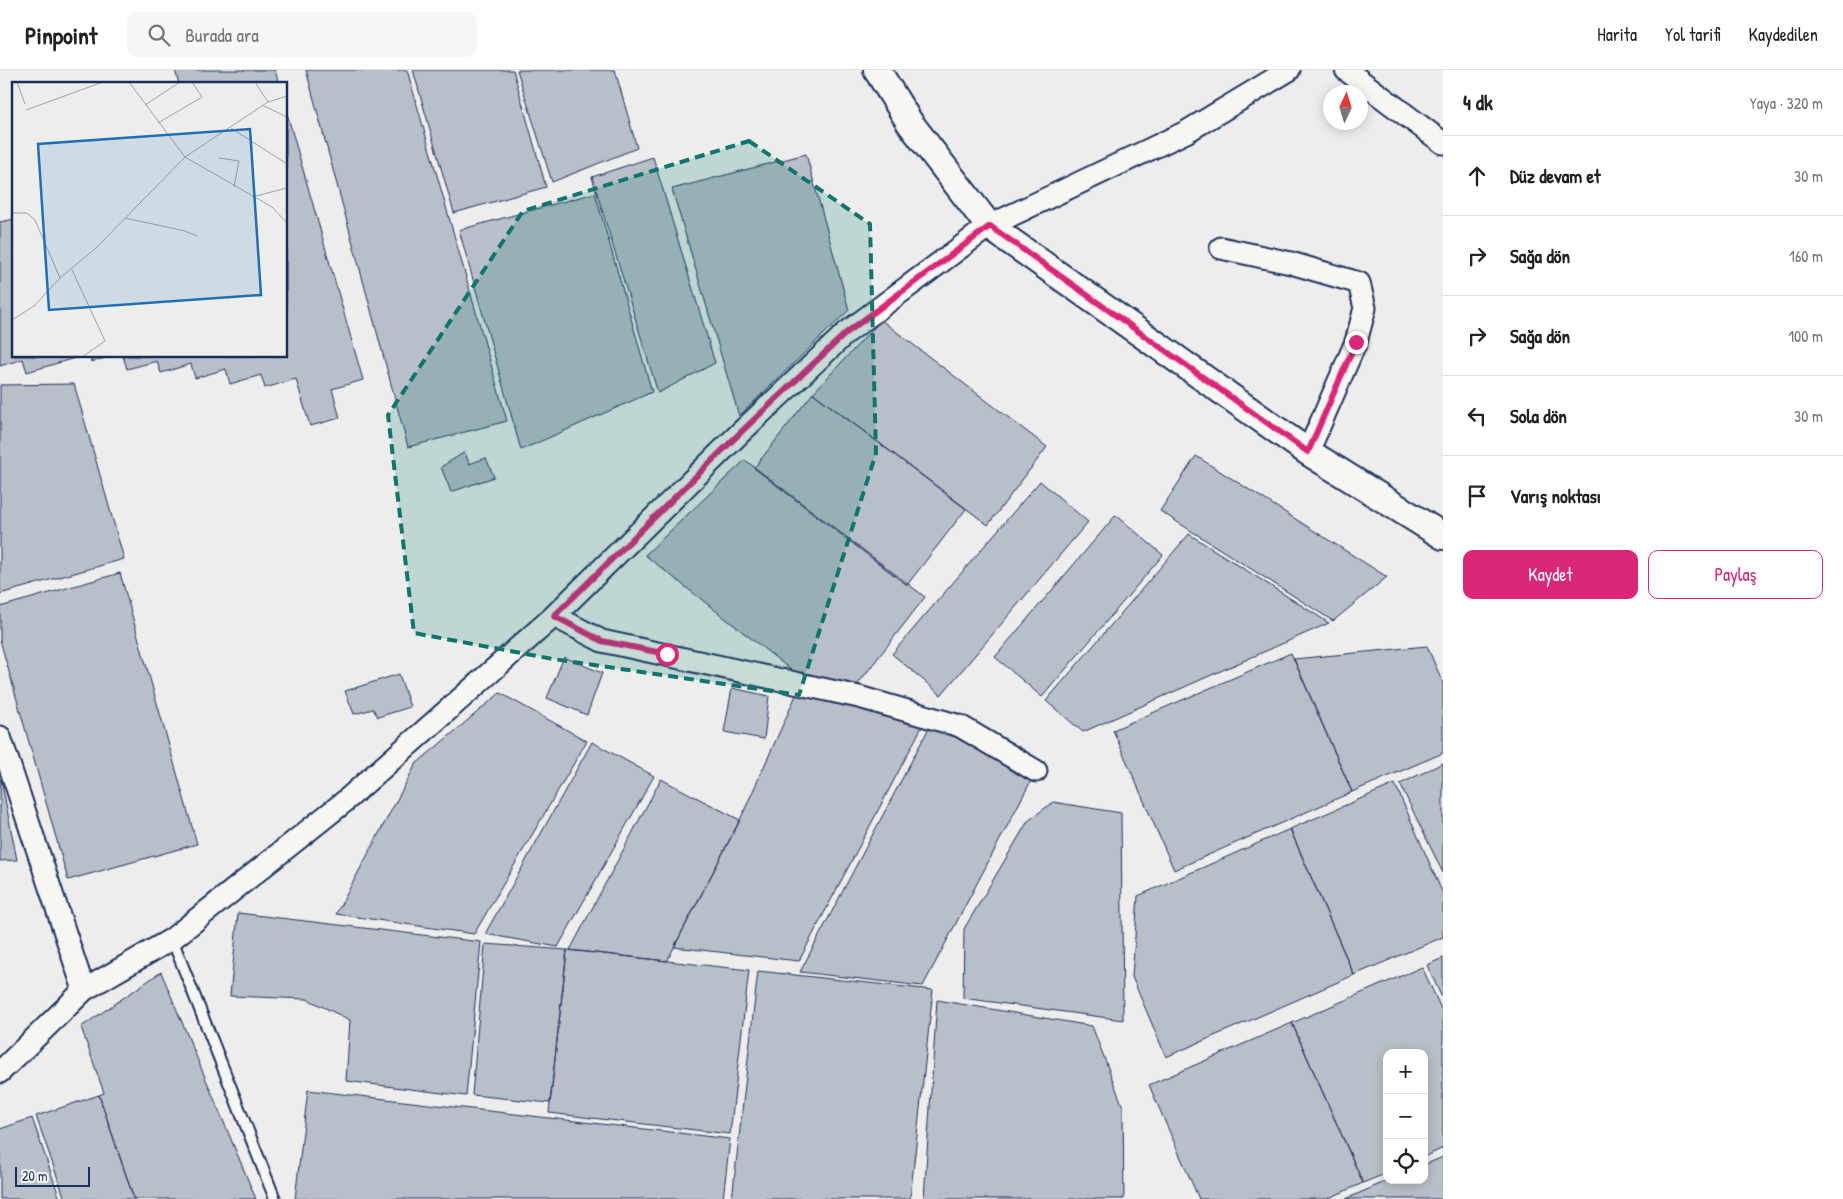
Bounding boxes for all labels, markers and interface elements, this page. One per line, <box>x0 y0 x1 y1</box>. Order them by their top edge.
search box <box>127 12 477 57</box>
text: Pinpoint <box>25 19 97 51</box>
icon: search <box>145 21 173 49</box>
text: Burada ara <box>185 22 259 48</box>
text: Harita <box>1597 22 1637 47</box>
text: Yol tarifi <box>1665 22 1721 47</box>
text: Kaydedilen <box>1749 22 1818 47</box>
inset map <box>12 82 288 358</box>
north arrow <box>1323 85 1368 130</box>
text: 4 dk <box>1463 88 1493 117</box>
text: Yaya · 320 m <box>1750 92 1823 114</box>
icon: ahead <box>1463 162 1491 190</box>
text: Düz devam et <box>1510 163 1601 189</box>
text: 30 m <box>1794 165 1823 187</box>
icon: right <box>1463 242 1491 270</box>
text: Sağa dön <box>1510 243 1570 269</box>
text: 160 m <box>1789 245 1823 267</box>
icon: right <box>1463 322 1491 350</box>
text: Sağa dön <box>1510 323 1570 349</box>
text: 100 m <box>1788 325 1823 347</box>
route end <box>1345 331 1368 354</box>
icon: left <box>1463 402 1491 430</box>
text: Sola dön <box>1510 403 1567 429</box>
text: 30 m <box>1794 405 1823 427</box>
icon: arrive <box>1463 482 1491 510</box>
text: Varış noktası <box>1510 483 1601 509</box>
button: Kaydet <box>1463 550 1638 599</box>
button: Paylaş <box>1648 550 1823 599</box>
route start <box>656 643 679 666</box>
map controls <box>1383 1049 1428 1184</box>
button: + <box>1383 1049 1428 1094</box>
button: − <box>1383 1094 1428 1139</box>
button: locate <box>1383 1139 1428 1184</box>
scale bar <box>15 1164 90 1187</box>
text: 20 m <box>22 1166 48 1185</box>

